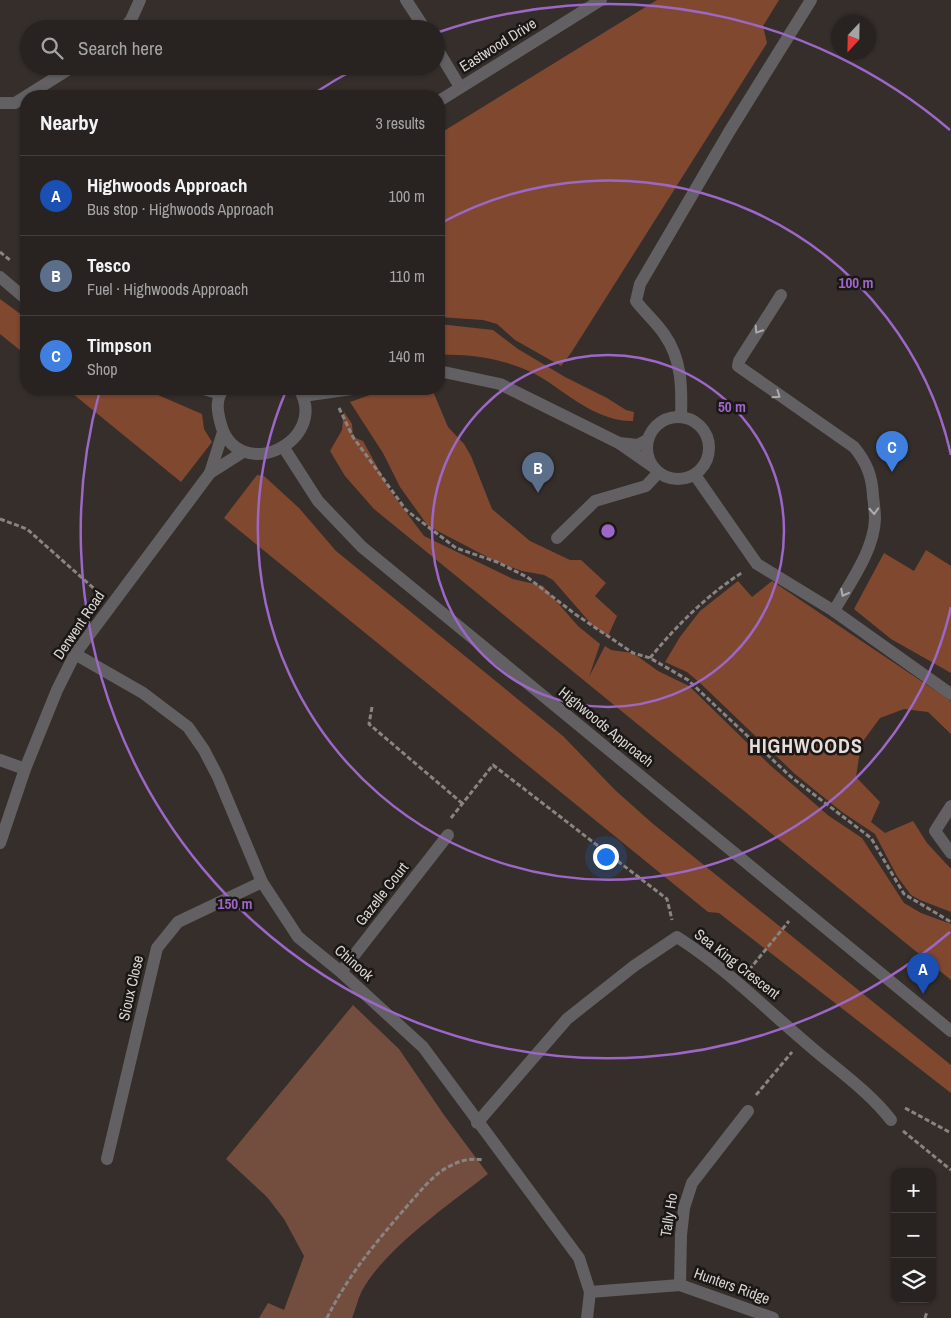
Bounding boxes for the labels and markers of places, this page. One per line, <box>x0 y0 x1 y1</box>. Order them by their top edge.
pin: C <box>876 431 908 472</box>
pin: B <box>522 452 554 493</box>
centre of rings <box>599 522 617 540</box>
pin: A <box>907 953 939 994</box>

